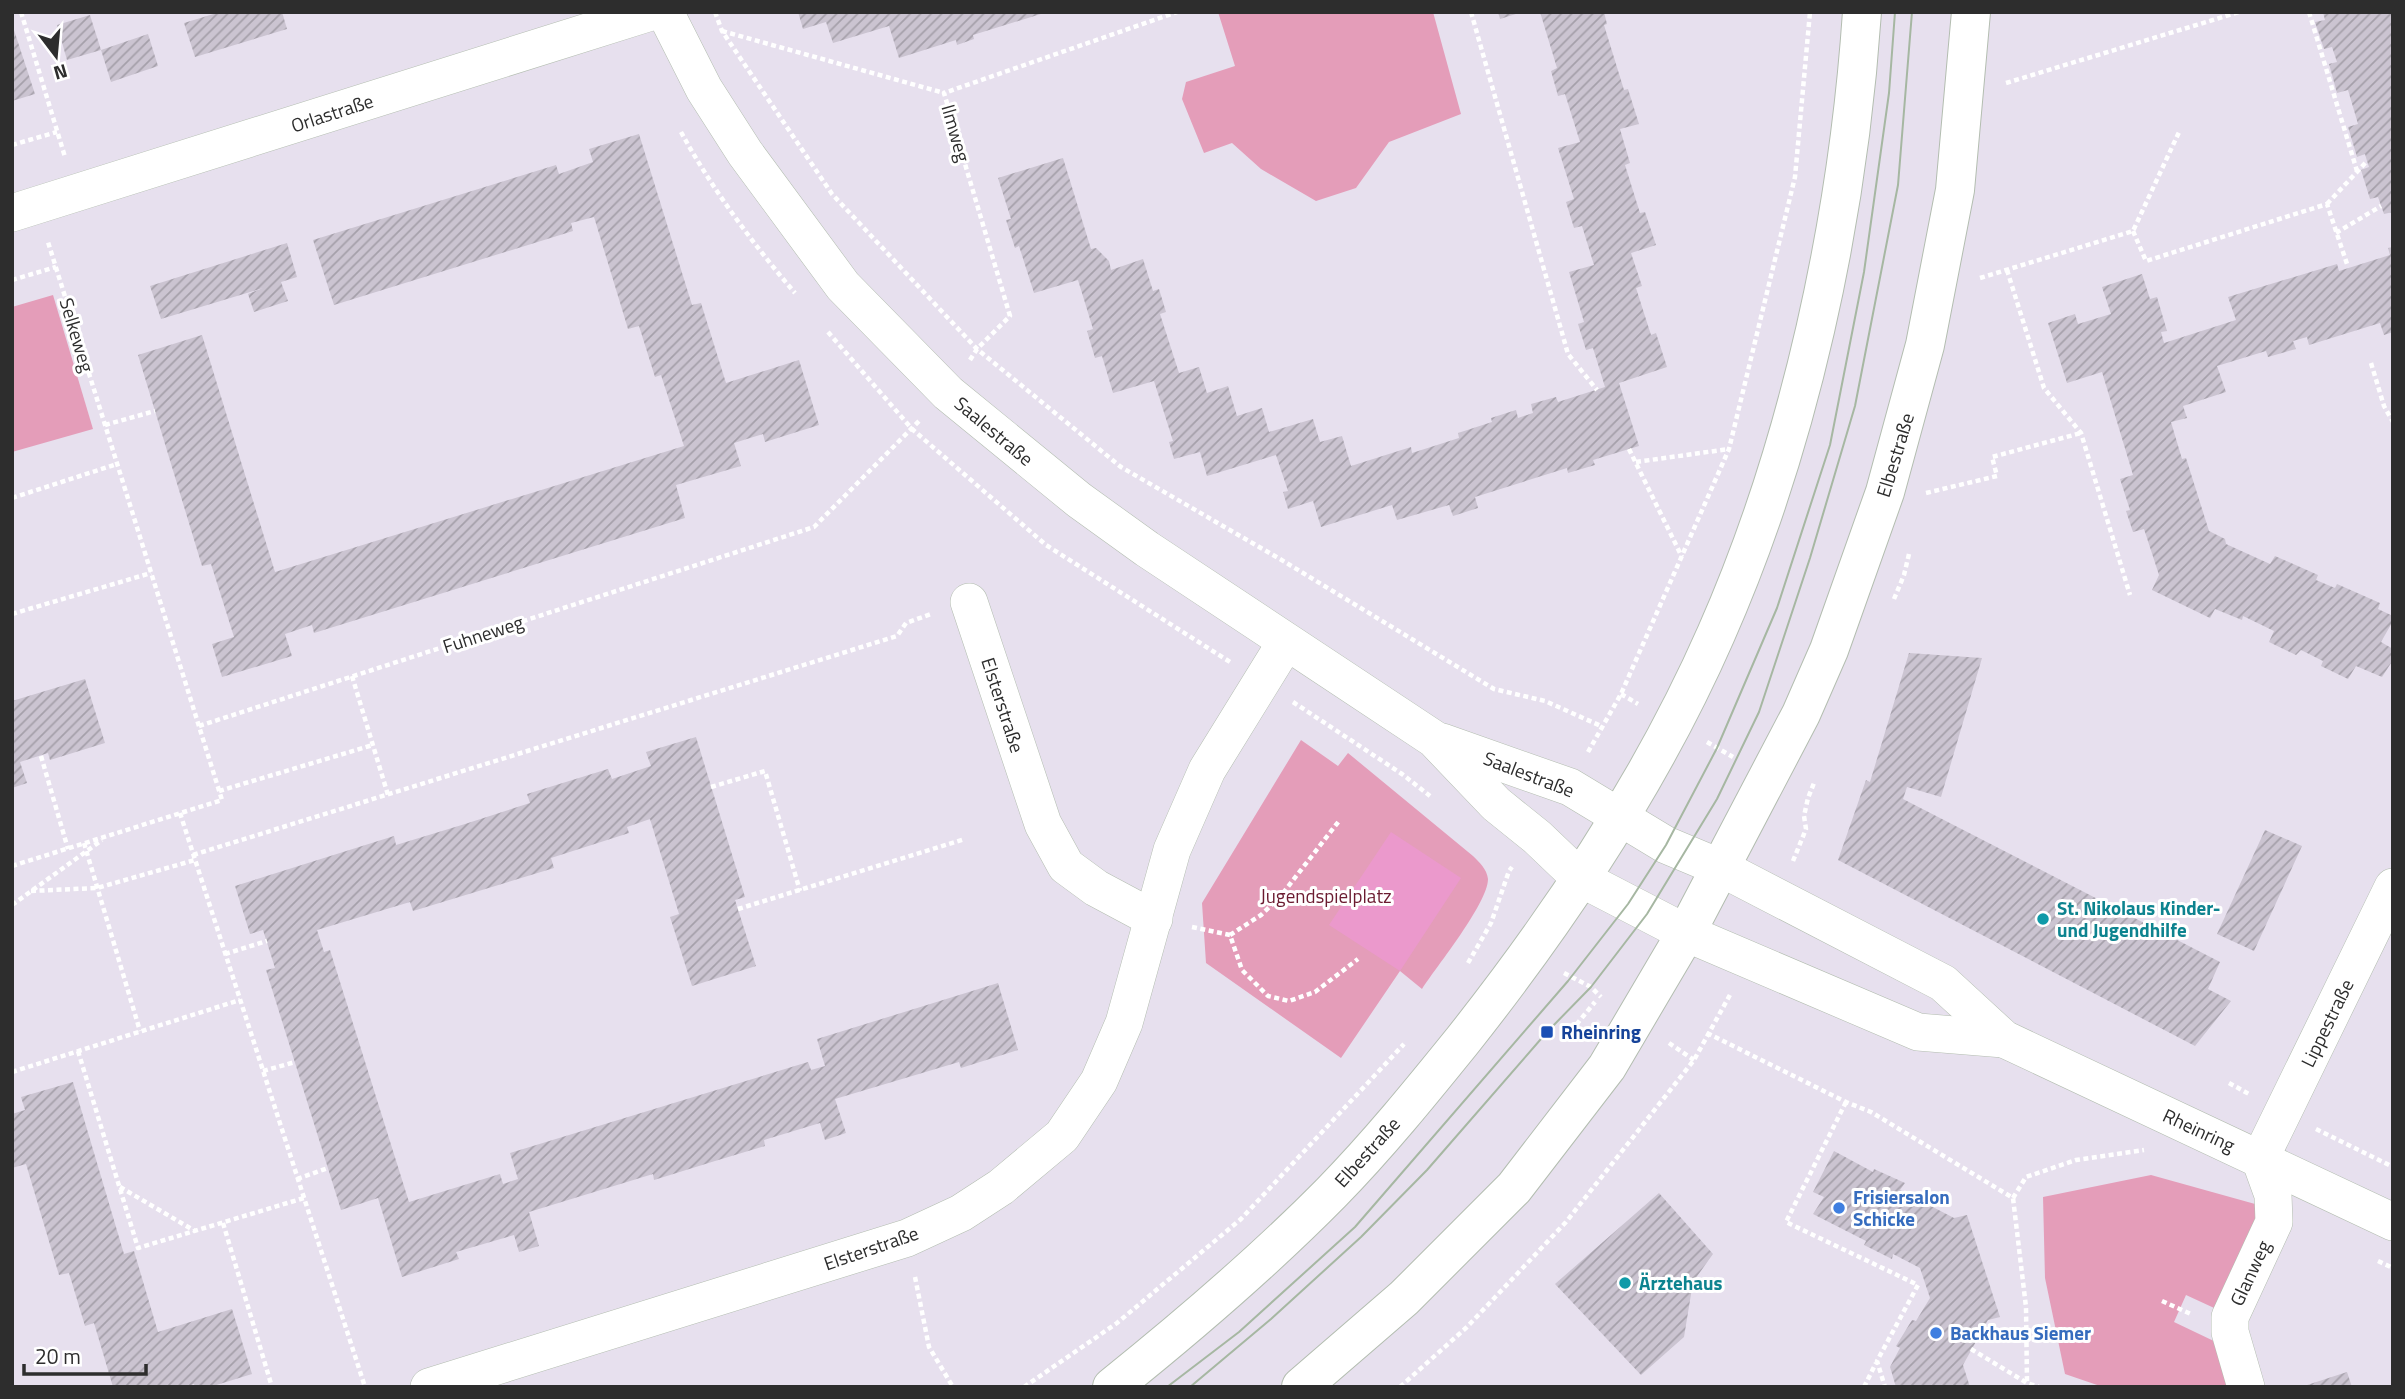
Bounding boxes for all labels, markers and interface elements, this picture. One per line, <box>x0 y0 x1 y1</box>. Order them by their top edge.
north arrow <box>21 21 91 91</box>
text: N <box>50 57 71 89</box>
street label: Orlastraße <box>287 86 377 139</box>
street label: Ilmweg <box>934 101 979 165</box>
street label: Selkeweg <box>52 294 103 376</box>
street label: Saalestraße <box>948 389 1040 472</box>
street label: Elbestraße <box>1868 409 1921 500</box>
street label: Fuhneweg <box>439 607 527 660</box>
street label: Elsterstraße <box>974 653 1033 756</box>
street label: Saalestraße <box>1479 743 1579 804</box>
park label: Jugendspielplatz <box>1260 881 1392 910</box>
place label: St. Nikolaus Kinder- und Jugendhilfe <box>2057 893 2221 944</box>
marker: St. Nikolaus Kinder- und Jugendhilfe <box>2035 911 2051 927</box>
street label: Lippestraße <box>2293 974 2360 1072</box>
place label: Rheinring <box>1561 1017 1641 1046</box>
marker: Rheinring <box>1539 1024 1555 1040</box>
street label: Rheinring <box>2158 1100 2240 1159</box>
street label: Elbestraße <box>1327 1110 1406 1194</box>
place label: Frisiersalon Schicke <box>1853 1182 1950 1233</box>
marker: Frisiersalon Schicke <box>1831 1200 1847 1216</box>
street label: Elsterstraße <box>819 1218 922 1277</box>
street label: Glanweg <box>2222 1235 2277 1310</box>
place label: Ärztehaus <box>1639 1268 1722 1297</box>
marker: Ärztehaus <box>1617 1275 1633 1291</box>
place label: Backhaus Siemer <box>1950 1318 2091 1347</box>
marker: Backhaus Siemer <box>1928 1325 1944 1341</box>
scale bar <box>24 1332 147 1376</box>
text: 20 m <box>35 1340 81 1372</box>

